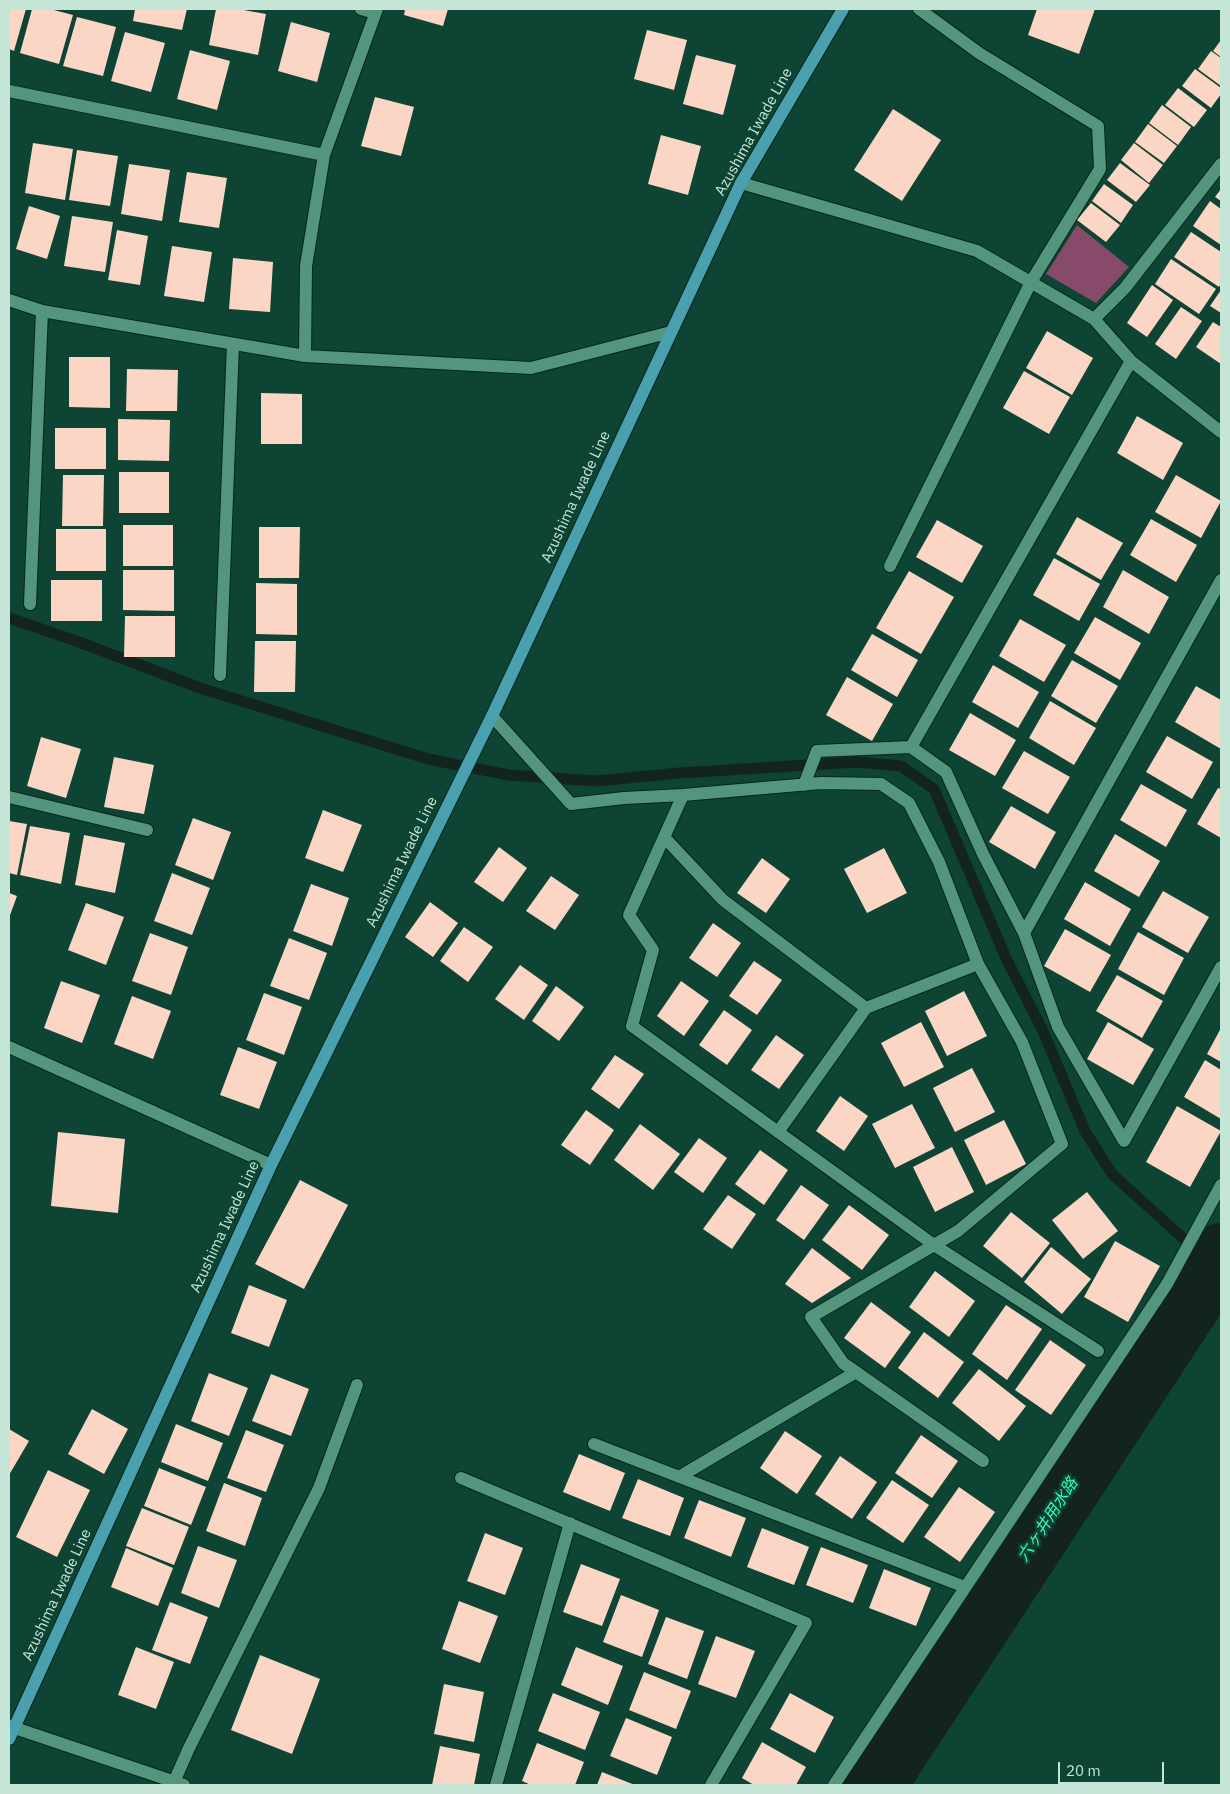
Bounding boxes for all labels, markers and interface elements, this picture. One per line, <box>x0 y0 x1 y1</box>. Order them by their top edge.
street label: Azushima Iwade Line <box>711 65 797 199</box>
street label: Azushima Iwade Line <box>538 428 614 566</box>
street label: Azushima Iwade Line <box>362 794 442 930</box>
street label: Azushima Iwade Line <box>187 1158 263 1296</box>
water label: 六ヶ井用水路 <box>1014 1475 1082 1565</box>
street label: Azushima Iwade Line <box>19 1526 95 1664</box>
scale bar <box>1060 1752 1166 1784</box>
text: 20 m <box>1066 1761 1101 1780</box>

